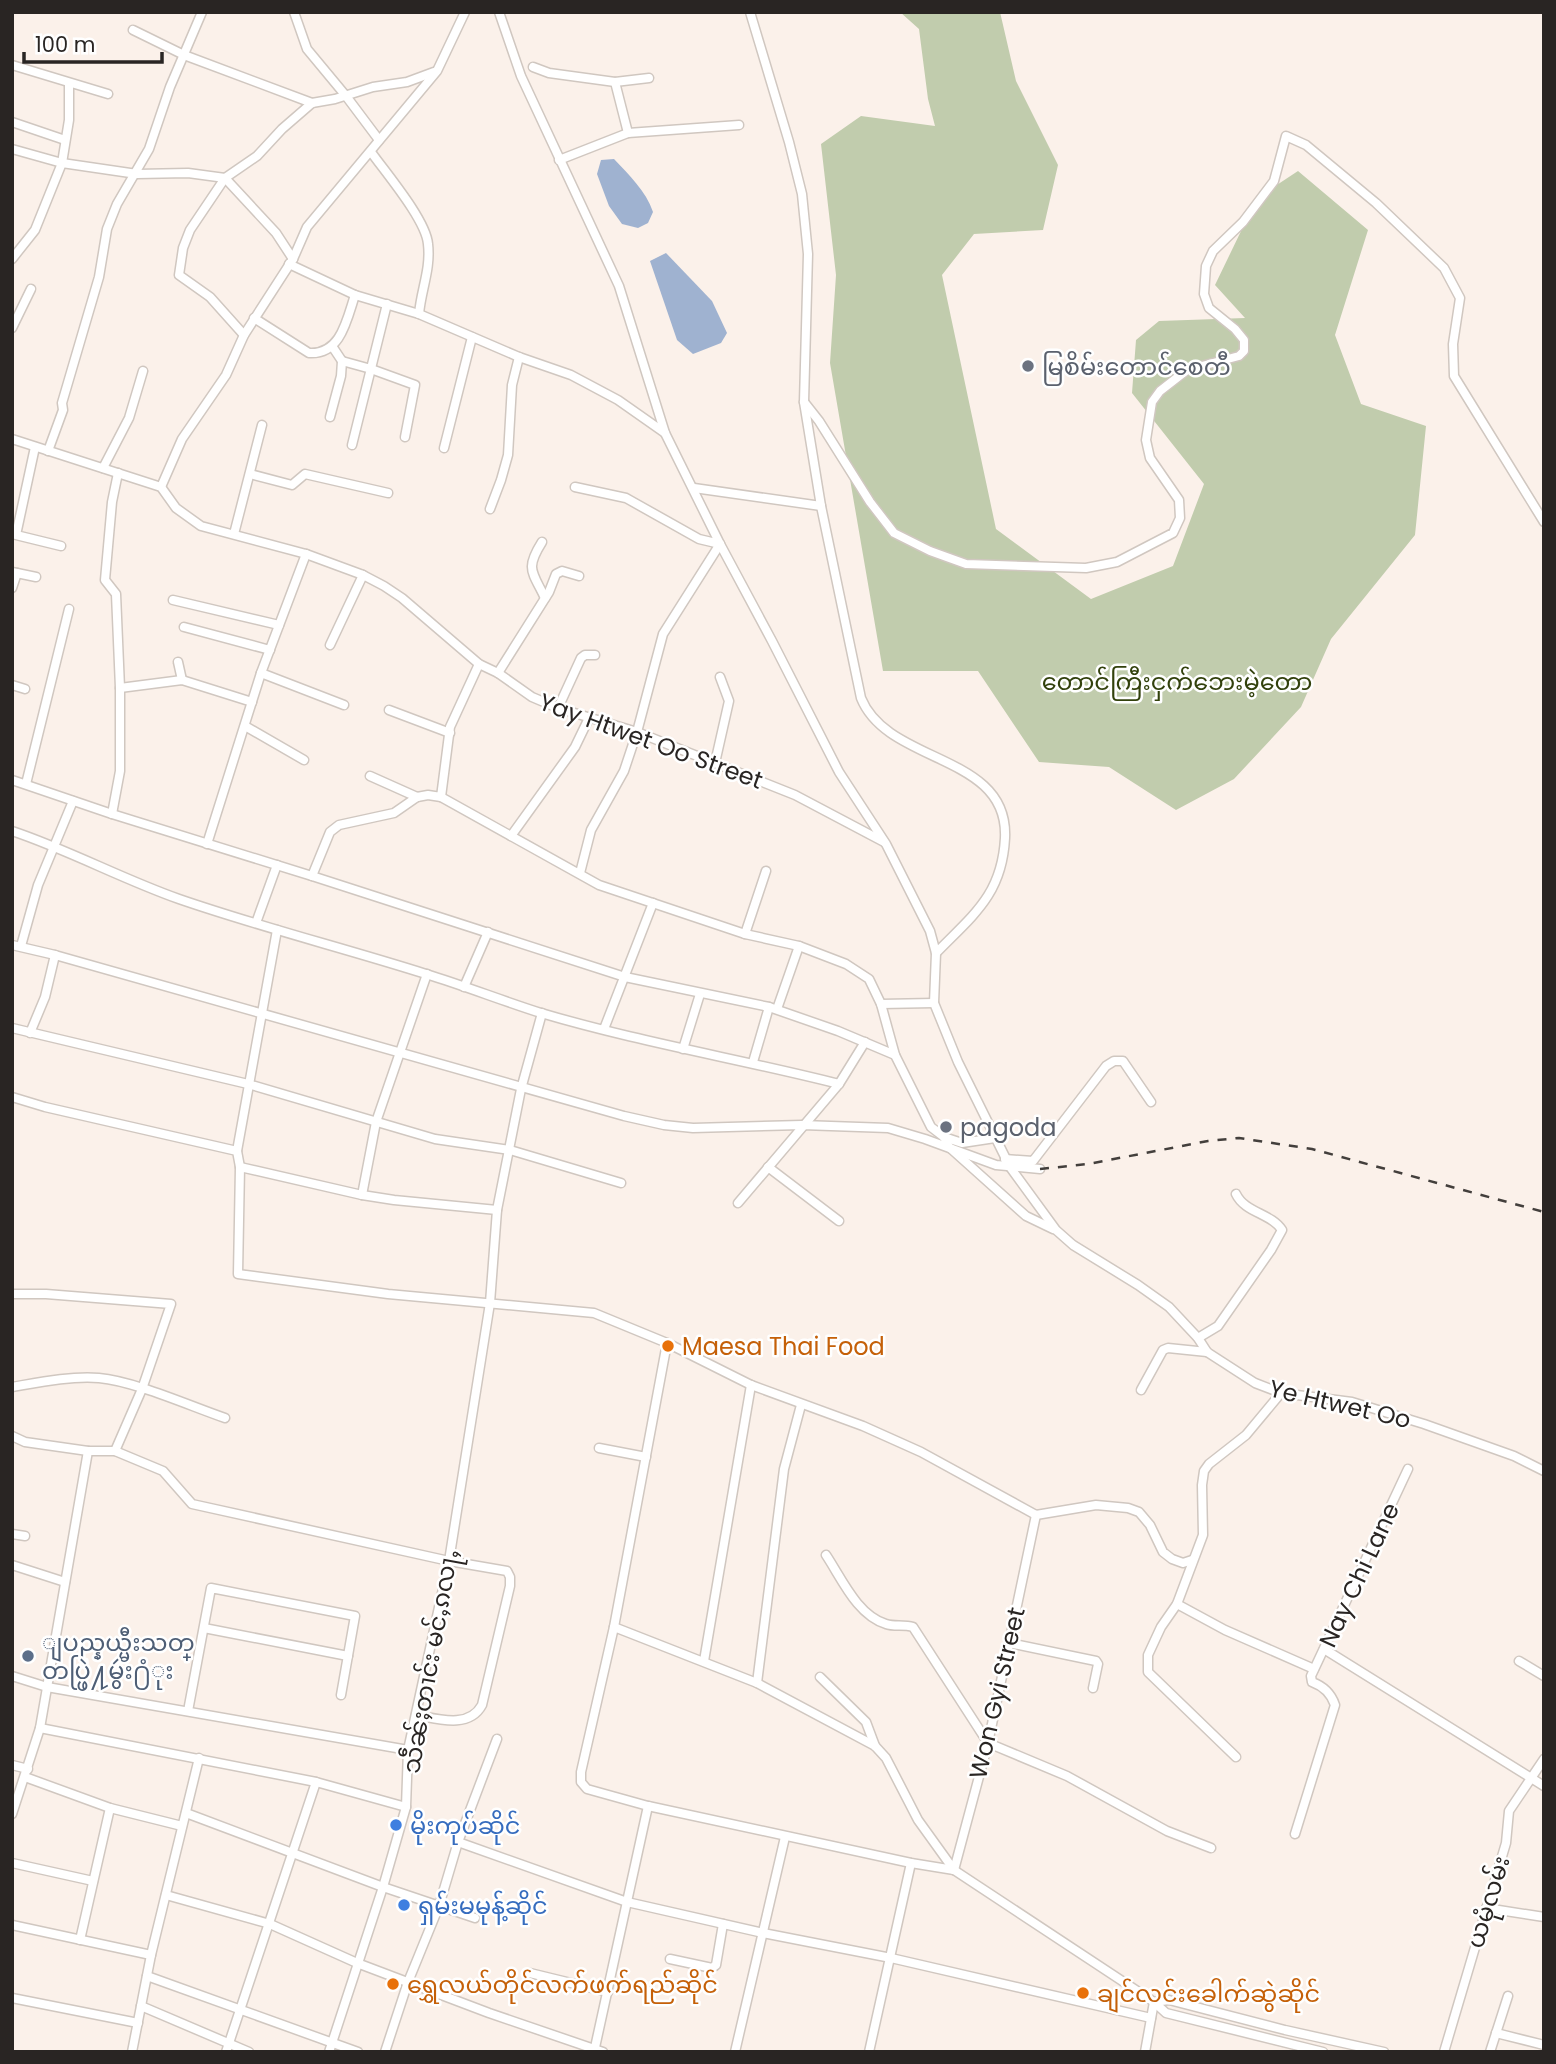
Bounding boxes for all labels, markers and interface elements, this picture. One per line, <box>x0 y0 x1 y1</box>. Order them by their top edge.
scale bar <box>24 21 163 65</box>
text: 100 m <box>35 30 95 59</box>
place label: မြစိမ်းတောင်စေတီ <box>1042 350 1231 386</box>
marker: မြစိမ်းတောင်စေတီ <box>1020 358 1036 374</box>
park label: တောင်ကြီးငှက်ဘေးမဲ့တော <box>1042 665 1312 701</box>
street label: Yay Htwet Oo Street <box>534 685 768 797</box>
place label: pagoda <box>960 1111 1056 1144</box>
marker: pagoda <box>938 1119 954 1135</box>
place label: Maesa Thai Food <box>682 1330 885 1363</box>
marker: Maesa Thai Food <box>660 1338 676 1354</box>
street label: Ye Htwet Oo <box>1266 1372 1414 1436</box>
street label: Nay Chi Lane <box>1311 1497 1407 1653</box>
street label: သဵၼ်ႈတၢင်း မင်ႇၵလႃႇ <box>394 1546 469 1776</box>
street label: Won Gyi Street <box>961 1604 1033 1782</box>
place label: ျပည္နယ္မီးသတ္ တပ္ဖြဲ႔မွဴး႐ံုး <box>42 1626 195 1691</box>
marker: ျပည္နယ္မီးသတ္ တပ္ဖြဲ႔မွဴး႐ံုး <box>20 1648 36 1664</box>
place label: မိုးကုပ်ဆိုင် <box>410 1809 520 1845</box>
marker: မိုးကုပ်ဆိုင် <box>388 1817 404 1833</box>
street label: ယမုံလမ်း <box>1458 1852 1521 1953</box>
place label: ရှမ်းမမုန့်ဆိုင် <box>418 1889 548 1925</box>
marker: ရှမ်းမမုန့်ဆိုင် <box>396 1897 412 1913</box>
place label: ရွှေလယ်တိုင်လက်ဖက်ရည်ဆိုင် <box>407 1968 718 2004</box>
marker: ရွှေလယ်တိုင်လက်ဖက်ရည်ဆိုင် <box>385 1976 401 1992</box>
place label: ချင်လင်းခေါက်ဆွဲဆိုင် <box>1097 1977 1320 2013</box>
marker: ချင်လင်းခေါက်ဆွဲဆိုင် <box>1075 1985 1091 2001</box>

